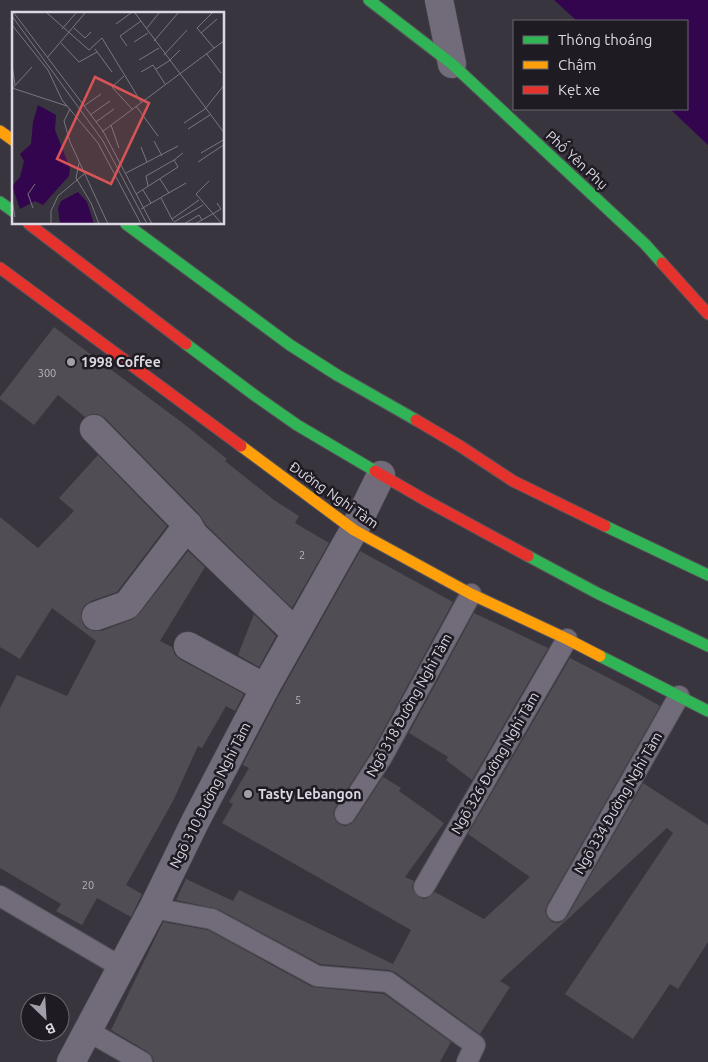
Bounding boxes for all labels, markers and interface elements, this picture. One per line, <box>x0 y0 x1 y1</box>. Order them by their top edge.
inset map <box>12 12 225 225</box>
legend <box>513 20 688 110</box>
text: Thông thoáng <box>558 31 652 48</box>
text: Chậm <box>558 56 596 73</box>
text: Kẹt xe <box>558 81 600 98</box>
street label: Phố Yên Phụ <box>543 126 613 193</box>
place label: 1998 Coffee <box>81 354 161 370</box>
marker: 1998 Coffee <box>65 356 77 368</box>
house number: 300 <box>38 367 56 379</box>
street label: Đường Nghi Tàm <box>286 458 382 532</box>
house number: 2 <box>299 549 305 561</box>
street label: Ngõ 318 Đường Nghi Tàm <box>363 631 455 779</box>
street label: Ngõ 326 Đường Nghi Tàm <box>448 689 542 837</box>
house number: 5 <box>295 694 301 706</box>
street label: Ngõ 310 Đường Nghi Tàm <box>166 719 254 871</box>
street label: Ngõ 334 Đường Nghi Tàm <box>571 729 665 877</box>
place label: Tasty Lebangon <box>258 786 361 802</box>
marker: Tasty Lebangon <box>242 788 254 800</box>
house number: 20 <box>82 879 94 891</box>
north arrow <box>20 992 70 1042</box>
text: B <box>43 1020 58 1038</box>

